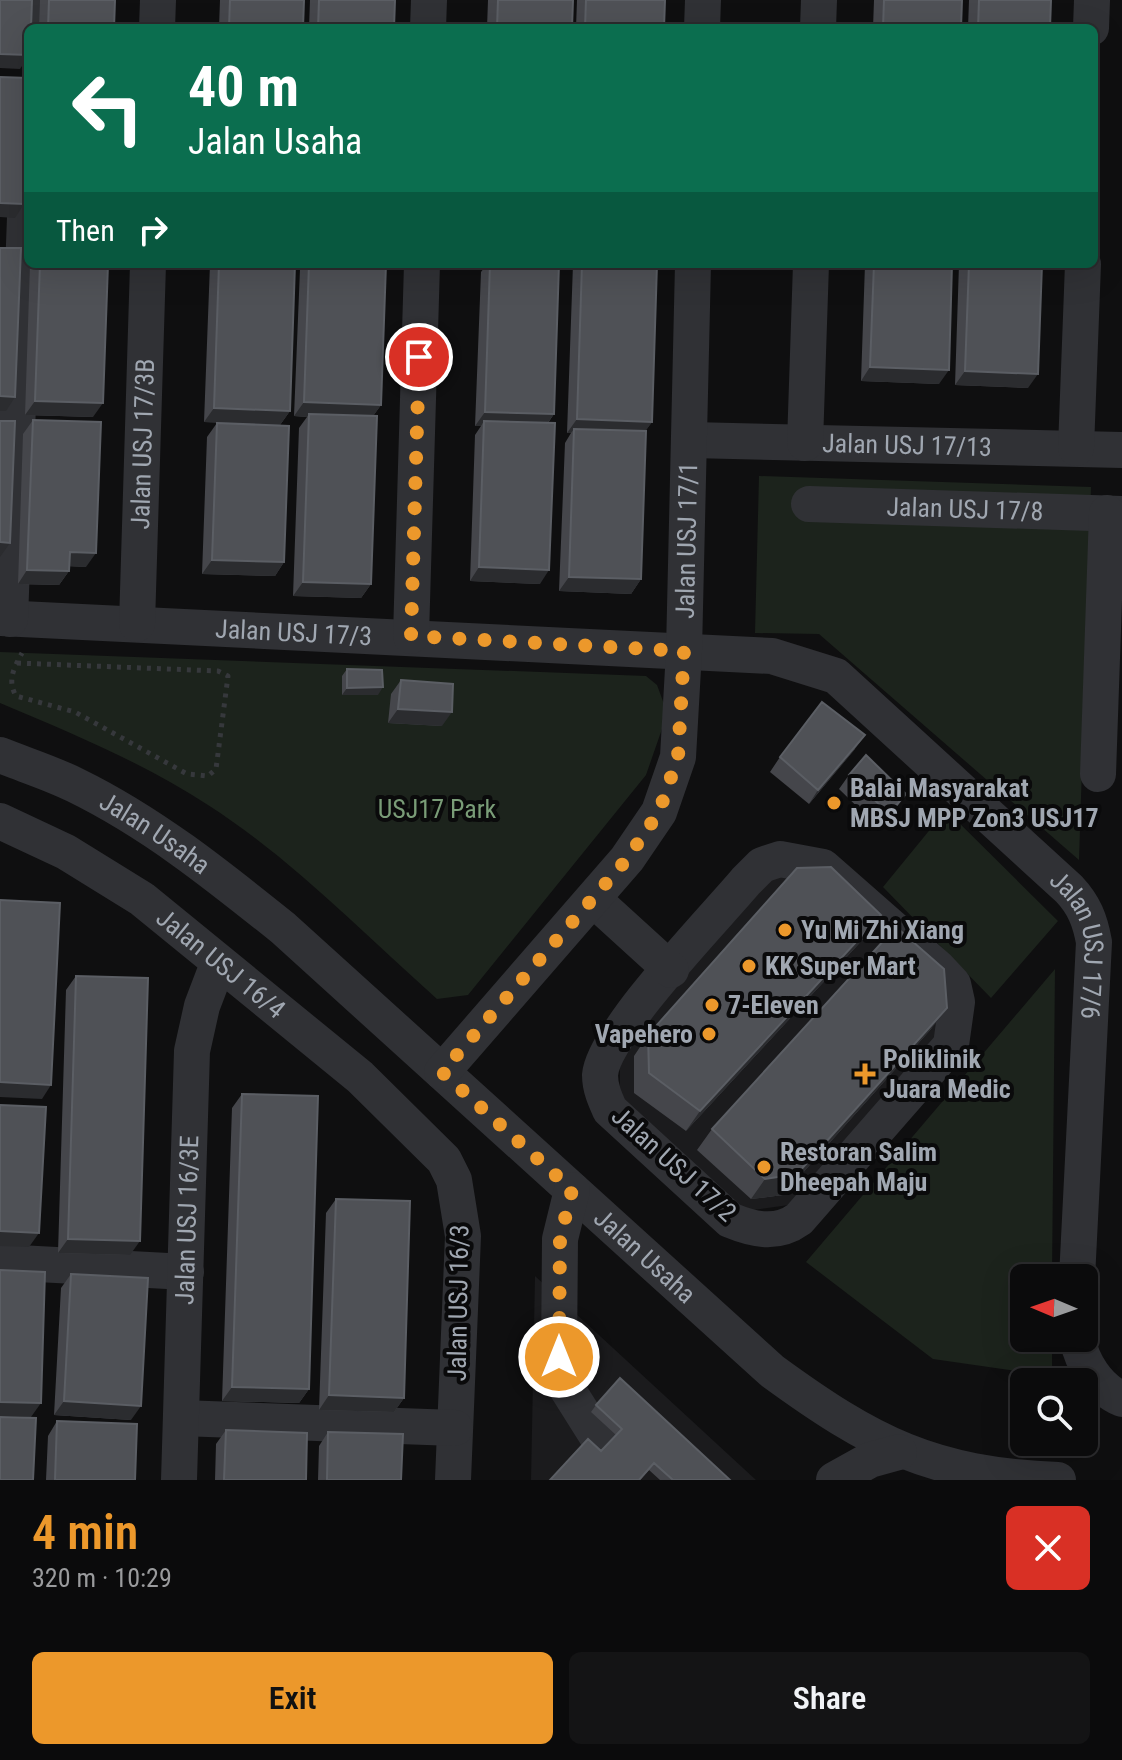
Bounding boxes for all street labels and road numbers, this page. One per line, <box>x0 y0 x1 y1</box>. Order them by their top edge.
street label: Jalan USJ 17/3B <box>125 358 160 530</box>
street label: Jalan USJ 17/13 <box>822 428 992 462</box>
street label: Jalan USJ 17/1 <box>670 462 703 619</box>
street label: Jalan USJ 17/8 <box>886 491 1044 526</box>
street label: Jalan USJ 17/3 <box>215 614 373 651</box>
street label: Jalan Usaha <box>94 786 216 880</box>
street label: Jalan USJ 17/6 <box>1044 864 1109 1020</box>
street label: Jalan USJ 16/4 <box>151 902 291 1025</box>
street label: Jalan USJ 17/2 <box>606 1100 742 1228</box>
street label: Jalan USJ 16/3E <box>169 1135 204 1305</box>
street label: Jalan Usaha <box>588 1202 702 1309</box>
street label: Jalan USJ 16/3 <box>442 1224 474 1382</box>

